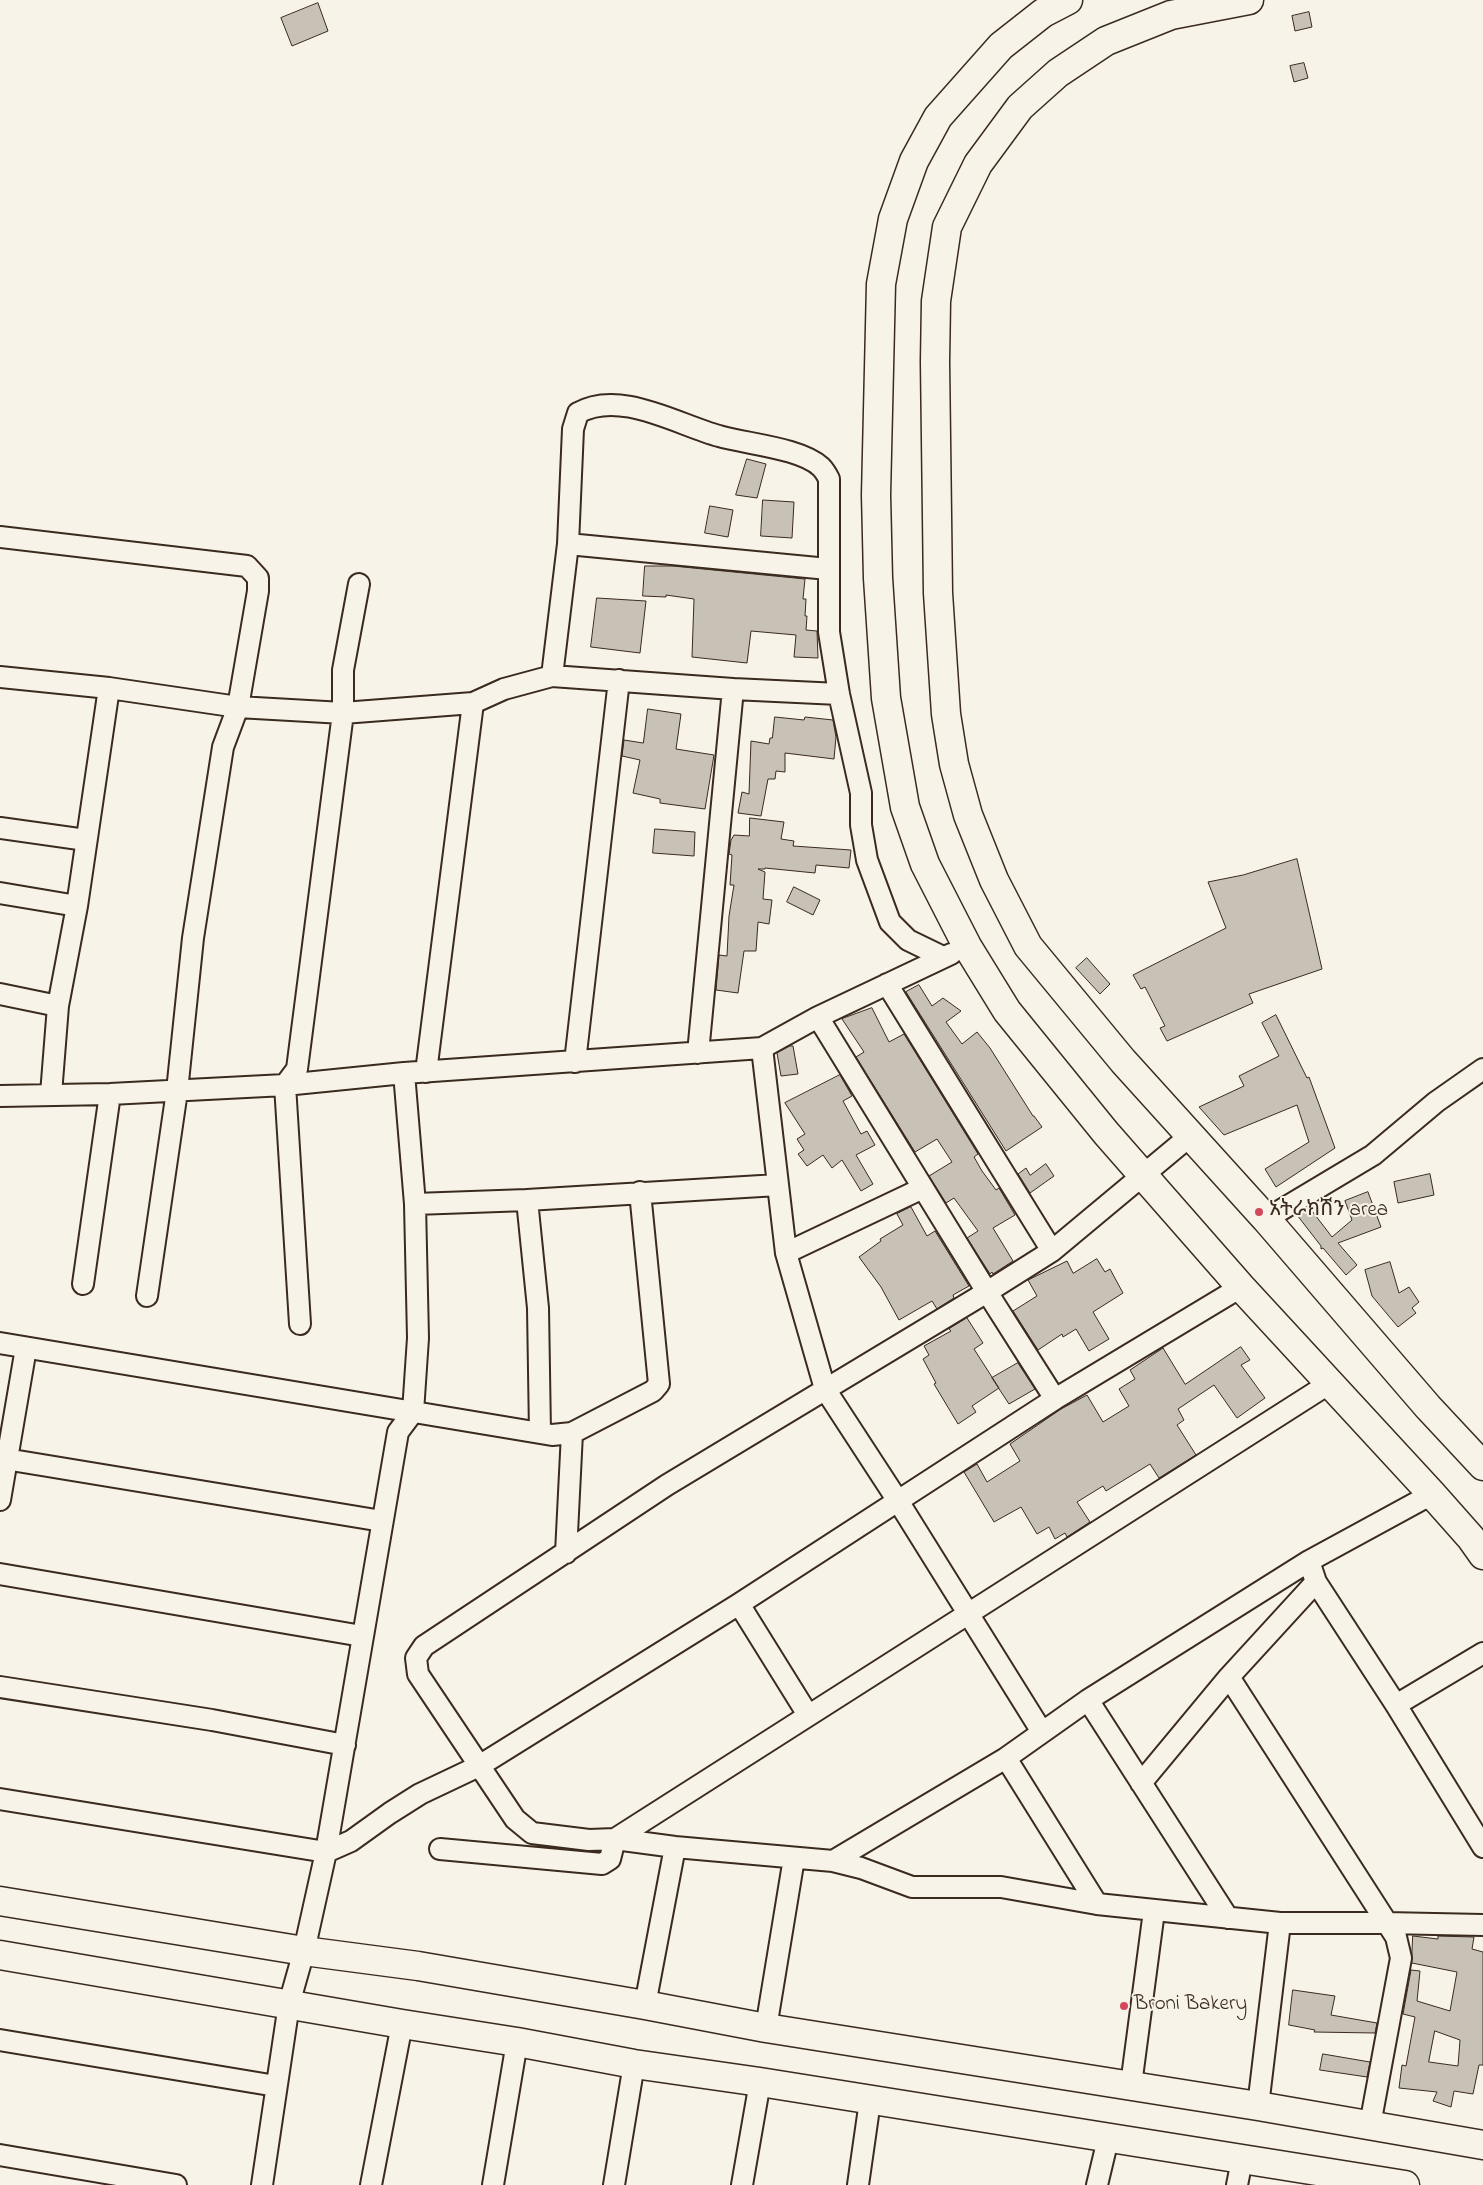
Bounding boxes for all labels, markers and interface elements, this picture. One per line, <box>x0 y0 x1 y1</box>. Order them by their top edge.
place label: አትራክሽን area <box>1269 1199 1388 1225</box>
marker: አትራክሽን area <box>1253 1206 1265 1218</box>
place label: Broni Bakery <box>1134 1993 1247 2019</box>
marker: Broni Bakery <box>1118 2000 1130 2012</box>

